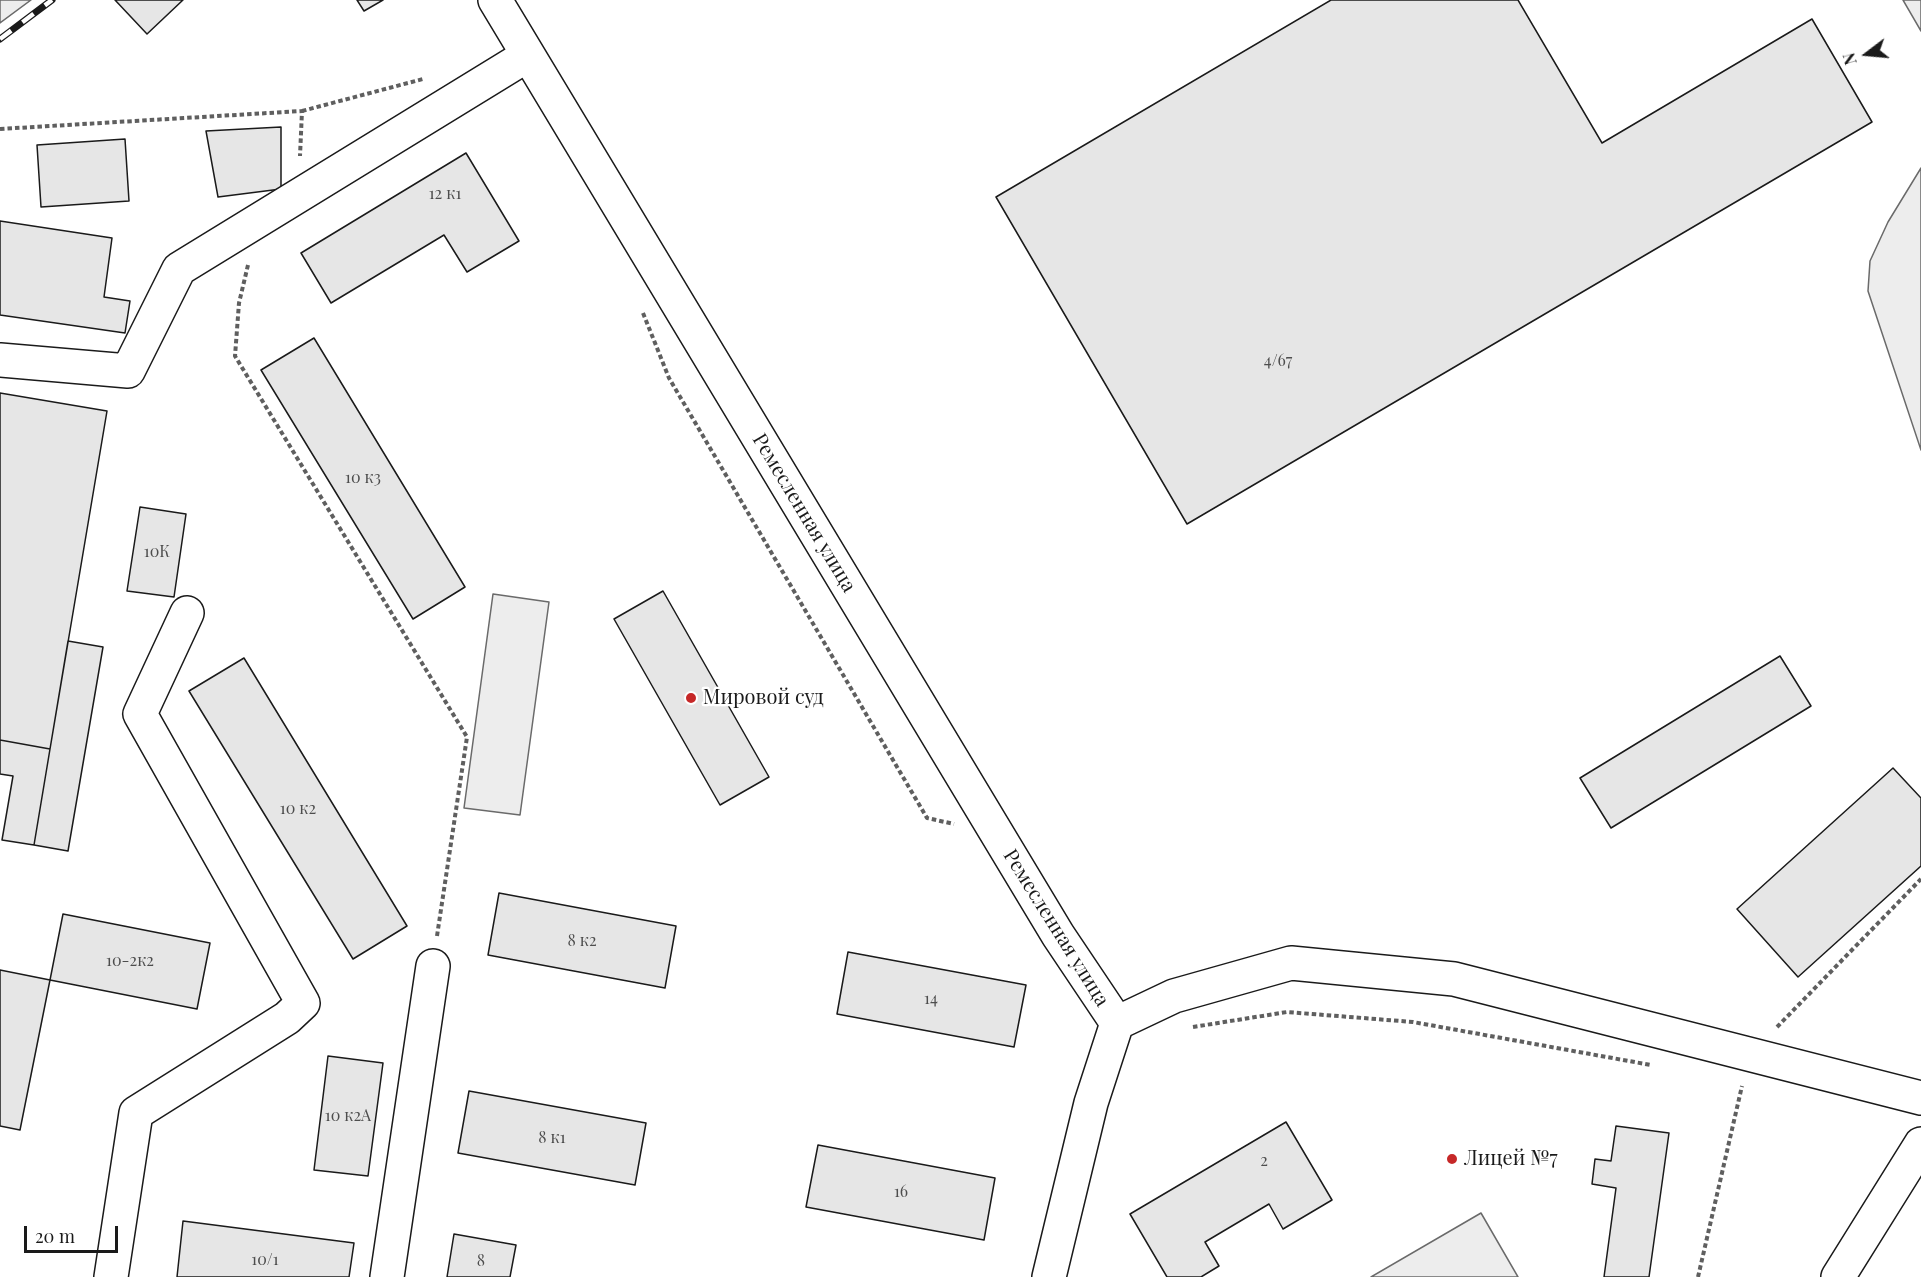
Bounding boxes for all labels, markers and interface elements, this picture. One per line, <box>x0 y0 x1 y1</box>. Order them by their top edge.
north arrow <box>1837 24 1897 84</box>
text: N <box>1838 51 1861 68</box>
house number: 12 к1 <box>429 184 461 204</box>
house number: 4/67 <box>1264 351 1292 371</box>
street label: Ремесленная улица <box>747 429 861 597</box>
house number: 10 к3 <box>345 468 381 488</box>
house number: 10К <box>144 542 170 562</box>
place label: Мировой суд <box>703 686 824 710</box>
marker: Мировой суд <box>684 691 698 705</box>
house number: 10 к2 <box>280 799 316 819</box>
street label: Ремесленная улица <box>998 845 1114 1011</box>
house number: 8 к2 <box>567 931 597 951</box>
house number: 10-2к2 <box>106 951 154 971</box>
house number: 14 <box>924 989 938 1009</box>
house number: 10 к2А <box>325 1106 371 1126</box>
house number: 8 к1 <box>538 1128 566 1148</box>
place label: Лицей №7 <box>1464 1147 1558 1171</box>
house number: 2 <box>1260 1151 1268 1171</box>
marker: Лицей №7 <box>1445 1152 1459 1166</box>
house number: 16 <box>894 1182 908 1202</box>
scale bar <box>27 1214 122 1252</box>
text: 20 m <box>35 1224 75 1248</box>
house number: 10/1 <box>251 1250 279 1270</box>
house number: 8 <box>477 1251 485 1271</box>

